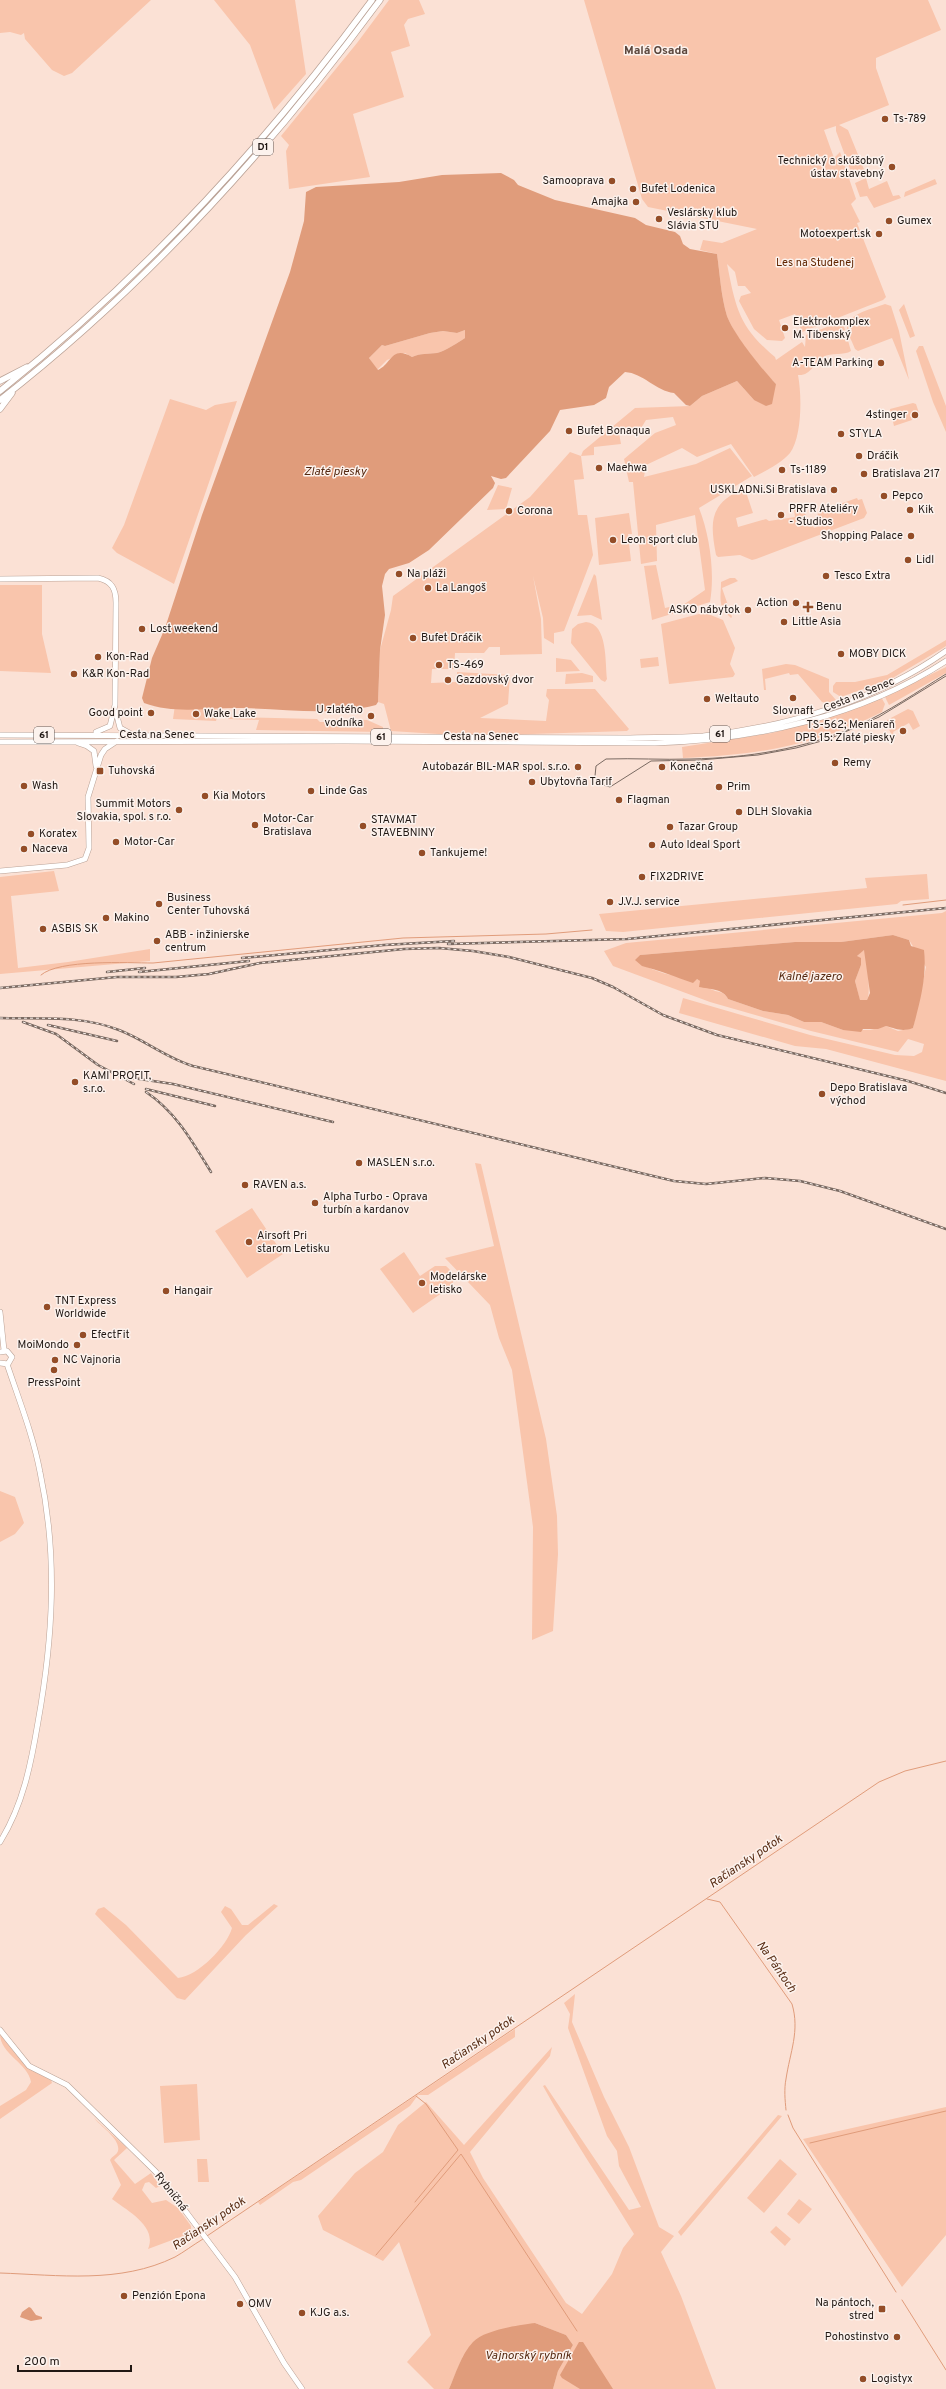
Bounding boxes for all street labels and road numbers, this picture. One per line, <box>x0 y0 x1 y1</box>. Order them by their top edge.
road number: D1 <box>253 139 273 155</box>
street label: Cesta na Senec <box>821 674 897 716</box>
road number: 61 <box>710 726 730 742</box>
road number: 61 <box>34 727 54 743</box>
street label: Cesta na Senec <box>119 728 195 742</box>
road number: 61 <box>371 729 391 745</box>
street label: Cesta na Senec <box>443 730 519 744</box>
street label: Rybničná <box>151 2170 191 2214</box>

